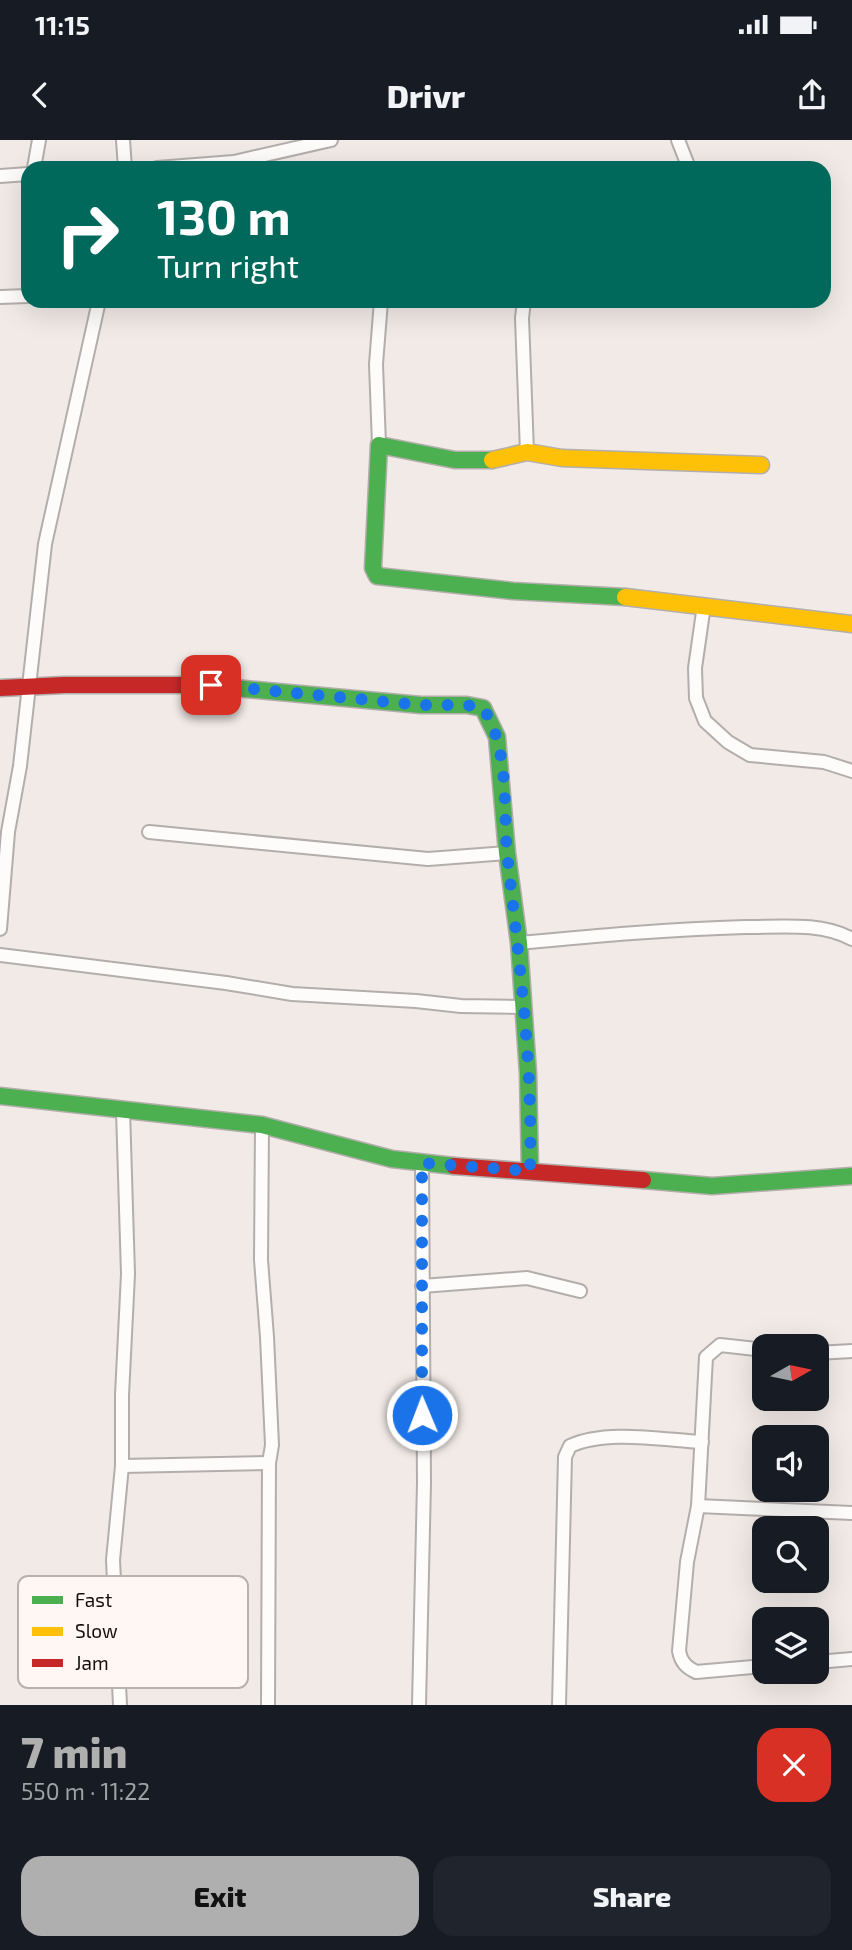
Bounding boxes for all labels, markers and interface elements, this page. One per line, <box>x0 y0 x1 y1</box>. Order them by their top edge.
text: 11:15 <box>35 9 90 40</box>
icon: back <box>21 76 59 114</box>
text: Drivr <box>387 76 465 114</box>
icon: share <box>793 76 831 114</box>
text: 130 m <box>157 186 291 245</box>
icon: right <box>42 189 133 280</box>
text: Turn right <box>157 246 299 284</box>
pin <box>181 655 241 715</box>
icon: arrive <box>192 666 230 704</box>
north arrow <box>752 1334 830 1410</box>
map controls <box>752 1334 829 1684</box>
position arrow <box>385 1378 459 1452</box>
button: sound <box>752 1425 829 1502</box>
button: search <box>752 1516 829 1593</box>
legend <box>18 1576 248 1688</box>
text: Fast <box>75 1588 112 1611</box>
button: layers <box>752 1607 829 1684</box>
text: Slow <box>75 1619 118 1642</box>
text: Jam <box>75 1651 109 1674</box>
text: 7 min <box>21 1726 127 1776</box>
button: close <box>757 1728 831 1802</box>
text: 550 m · 11:22 <box>21 1777 150 1805</box>
button: Exit <box>21 1856 419 1936</box>
button: Share <box>433 1856 831 1936</box>

